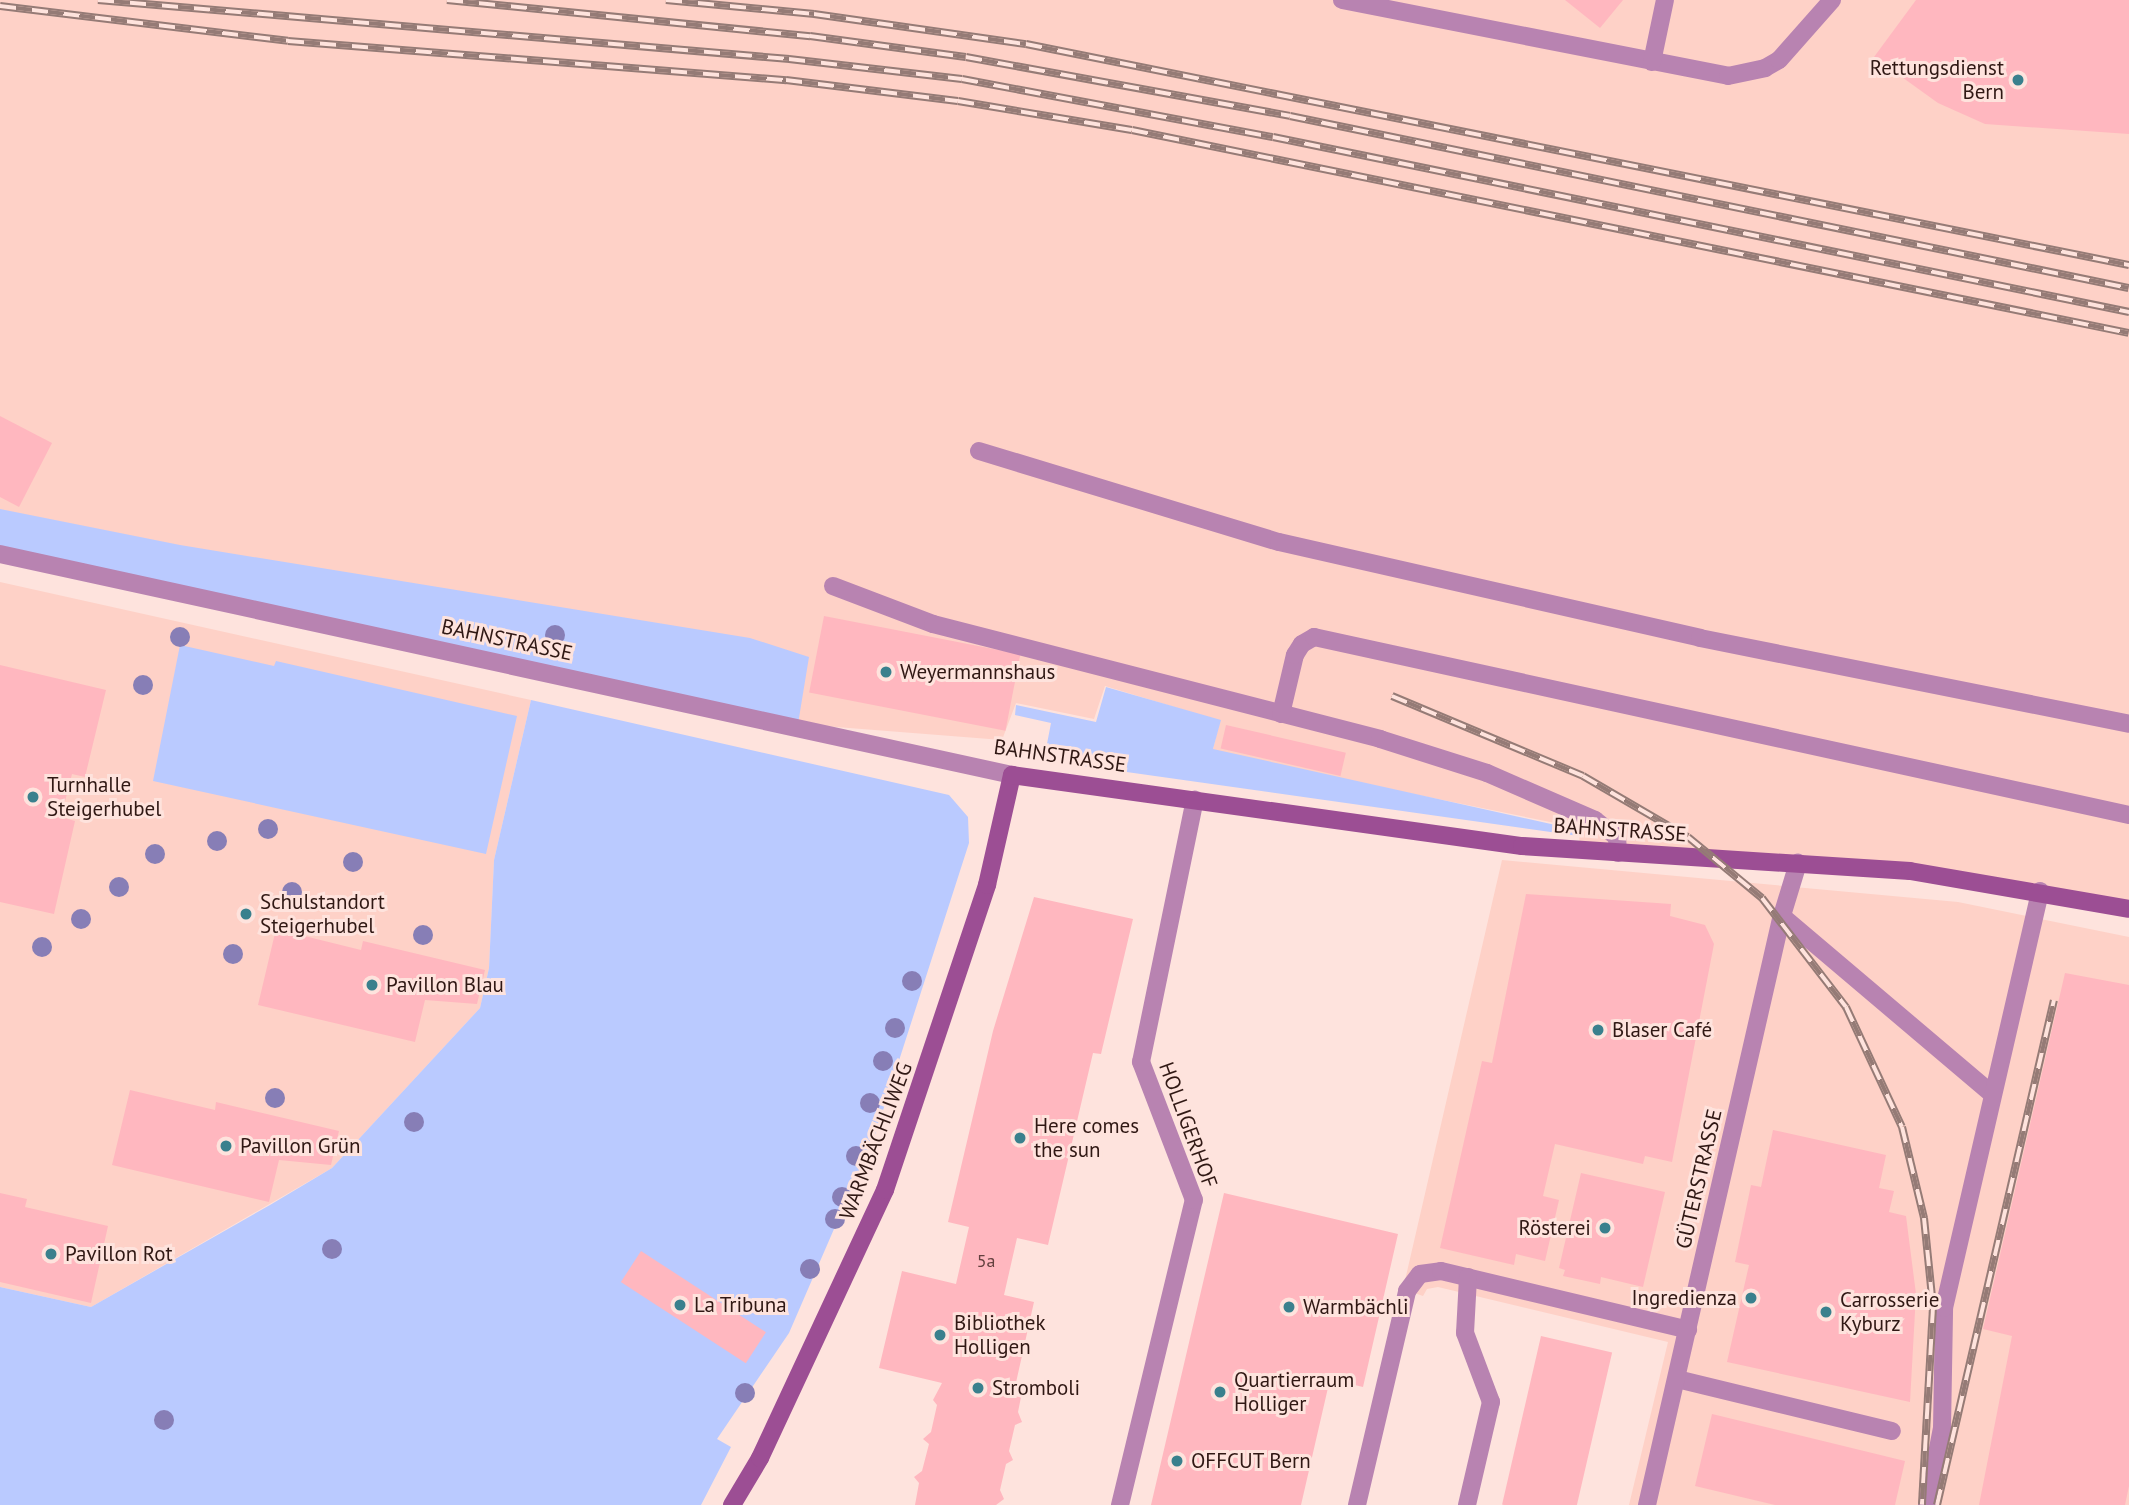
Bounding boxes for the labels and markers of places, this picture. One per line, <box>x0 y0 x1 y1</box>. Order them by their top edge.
place label: Rettungsdienst Bern <box>1870 55 2004 105</box>
marker: Rettungsdienst Bern <box>2010 72 2026 88</box>
place label: Weyermannshaus <box>900 659 1055 685</box>
marker: Weyermannshaus <box>878 664 894 680</box>
place label: Turnhalle Steigerhubel <box>47 772 161 822</box>
marker: Turnhalle Steigerhubel <box>25 789 41 805</box>
place label: Schulstandort Steigerhubel <box>260 889 385 939</box>
marker: Schulstandort Steigerhubel <box>238 906 254 922</box>
place label: Pavillon Blau <box>386 972 504 998</box>
marker: Pavillon Blau <box>364 977 380 993</box>
place label: Blaser Café <box>1612 1017 1712 1043</box>
marker: Blaser Café <box>1590 1022 1606 1038</box>
place label: Here comes the sun <box>1034 1113 1139 1163</box>
marker: Here comes the sun <box>1012 1130 1028 1146</box>
place label: Pavillon Grün <box>240 1133 361 1159</box>
marker: Pavillon Grün <box>218 1138 234 1154</box>
place label: Rösterei <box>1518 1215 1591 1241</box>
marker: Rösterei <box>1597 1220 1613 1236</box>
place label: Pavillon Rot <box>65 1241 173 1267</box>
marker: Pavillon Rot <box>43 1246 59 1262</box>
place label: Ingredienza <box>1631 1285 1737 1311</box>
place label: Carrosserie Kyburz <box>1840 1287 1939 1337</box>
marker: Ingredienza <box>1743 1290 1759 1306</box>
place label: La Tribuna <box>694 1292 787 1318</box>
place label: Warmbächli <box>1303 1294 1409 1320</box>
marker: La Tribuna <box>672 1297 688 1313</box>
marker: Warmbächli <box>1281 1299 1297 1315</box>
marker: Carrosserie Kyburz <box>1818 1304 1834 1320</box>
place label: Bibliothek Holligen <box>954 1310 1046 1360</box>
marker: Bibliothek Holligen <box>932 1327 948 1343</box>
place label: Quartierraum Holliger <box>1234 1367 1354 1417</box>
place label: Stromboli <box>992 1375 1080 1401</box>
marker: Stromboli <box>970 1380 986 1396</box>
marker: Quartierraum Holliger <box>1212 1384 1228 1400</box>
place label: OFFCUT Bern <box>1191 1448 1312 1474</box>
marker: OFFCUT Bern <box>1169 1453 1185 1469</box>

